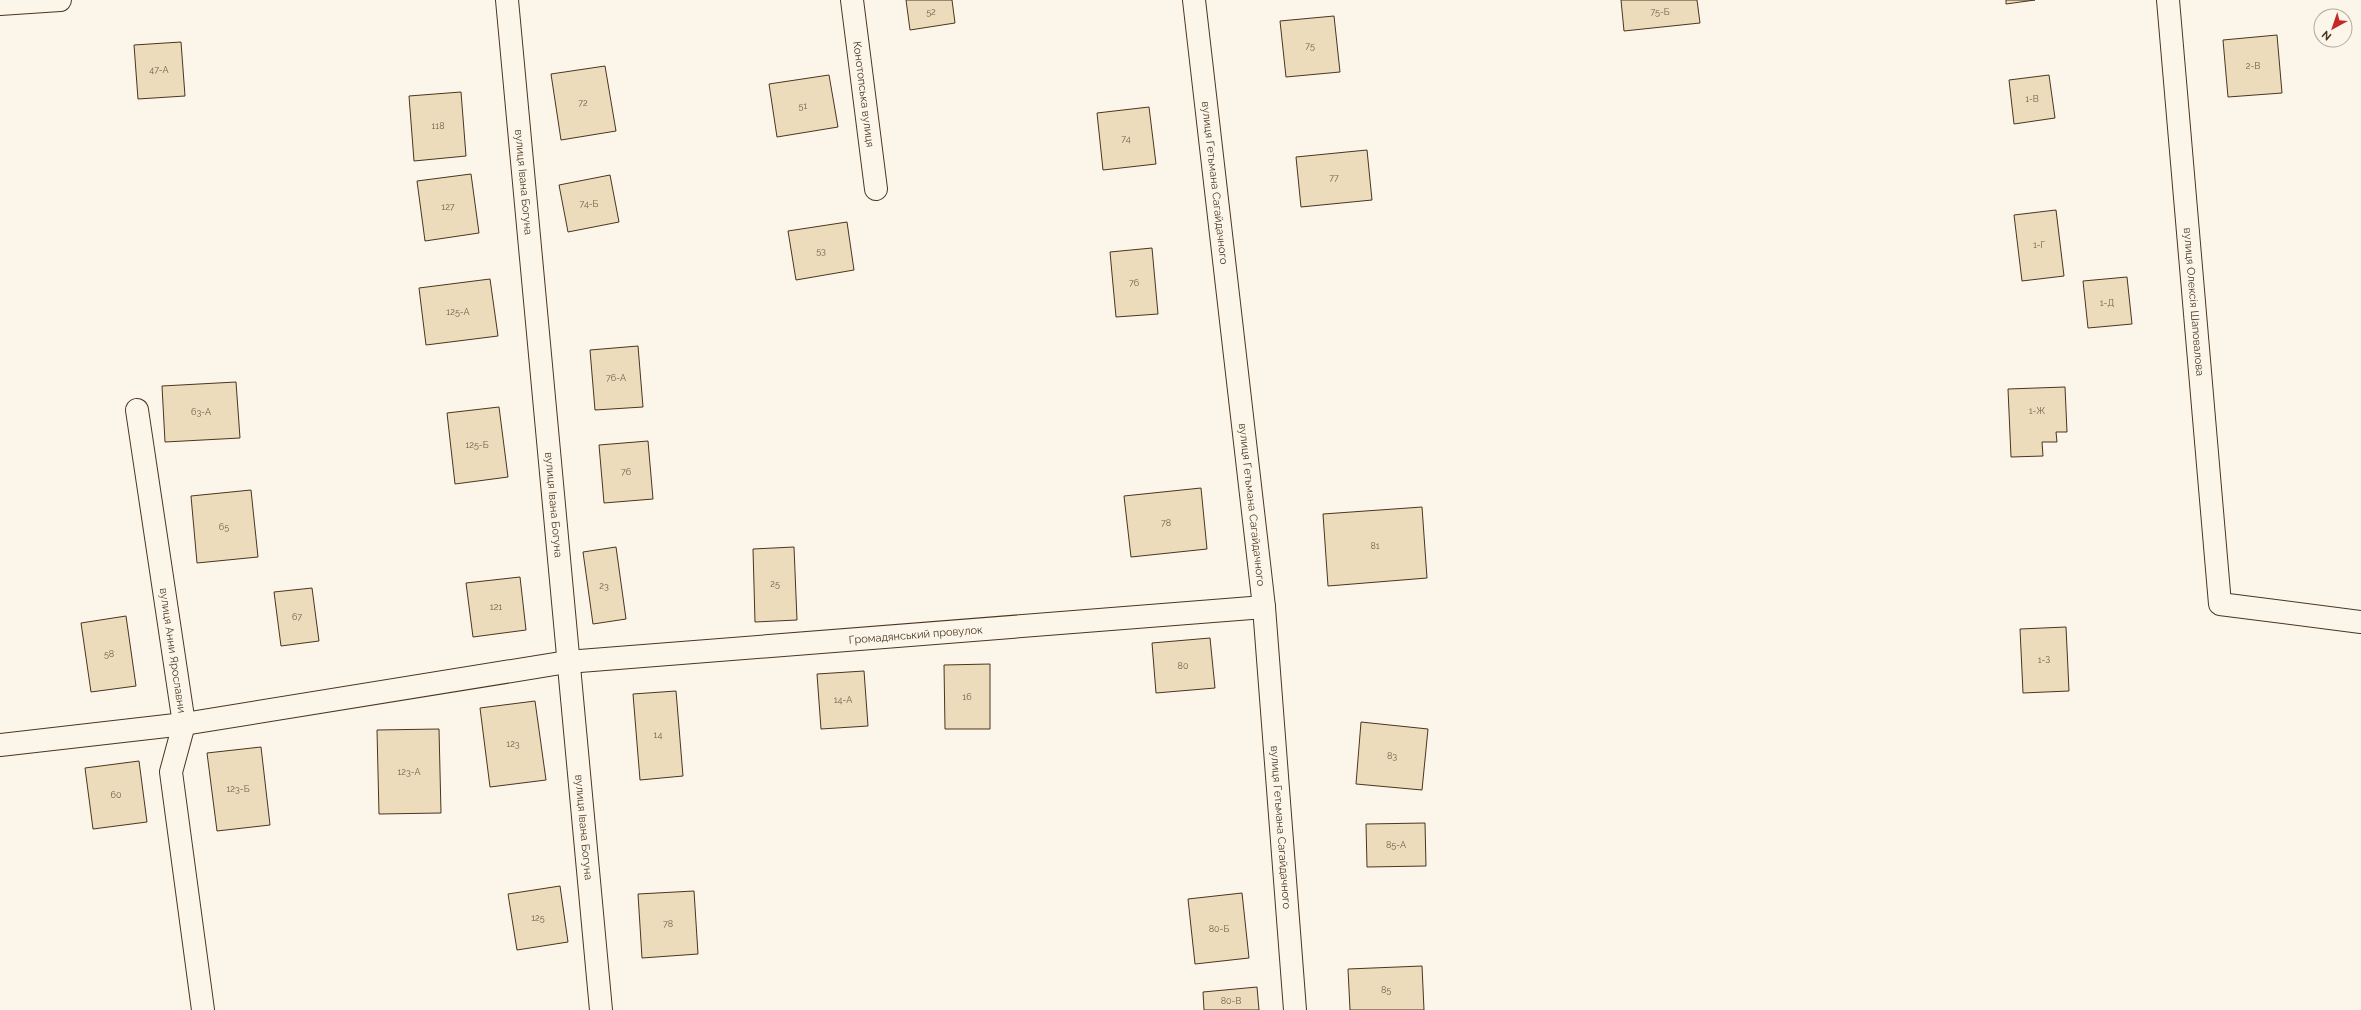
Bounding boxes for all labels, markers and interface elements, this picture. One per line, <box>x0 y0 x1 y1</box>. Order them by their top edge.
house number: 52 <box>926 7 936 17</box>
house number: 75-Б <box>1650 7 1670 17</box>
north arrow <box>2313 8 2353 48</box>
text: N <box>2319 28 2334 43</box>
street label: Конотопська вулиця <box>850 40 877 148</box>
house number: 75 <box>1305 41 1315 51</box>
house number: 2-В <box>2246 61 2260 71</box>
house number: 47-А <box>149 65 169 75</box>
house number: 1-В <box>2025 94 2039 104</box>
house number: 72 <box>578 98 588 108</box>
house number: 51 <box>799 101 808 111</box>
street label: вулиця Гетьмана Сагайдачного <box>1199 101 1230 265</box>
house number: 118 <box>431 121 445 131</box>
street label: вулиця Івана Богуна <box>512 129 535 236</box>
house number: 74 <box>1121 134 1131 144</box>
house number: 77 <box>1329 173 1339 183</box>
house number: 74-Б <box>580 199 599 209</box>
house number: 127 <box>441 202 455 212</box>
street label: вулиця Олексія Шаповалова <box>2181 227 2206 377</box>
house number: 1-Г <box>2033 240 2045 250</box>
house number: 53 <box>816 246 826 256</box>
house number: 76 <box>1129 278 1140 288</box>
house number: 1-Д <box>2100 298 2114 308</box>
house number: 125-А <box>446 307 470 317</box>
house number: 76-А <box>606 373 626 383</box>
house number: 1-Ж <box>2029 406 2045 416</box>
house number: 63-А <box>191 407 211 417</box>
street label: вулиця Гетьмана Сагайдачного <box>1236 423 1268 587</box>
house number: 125-Б <box>465 440 489 450</box>
street label: вулиця Івана Богуна <box>542 451 565 558</box>
house number: 76 <box>621 467 632 477</box>
house number: 78 <box>1161 518 1171 528</box>
house number: 65 <box>219 522 229 532</box>
house number: 81 <box>1370 541 1380 551</box>
house number: 25 <box>770 579 780 589</box>
house number: 23 <box>599 581 609 591</box>
street label: вулиця Анни Ярославни <box>157 587 188 714</box>
house number: 121 <box>490 602 502 612</box>
house number: 67 <box>292 612 302 622</box>
street label: Громадянський провулок <box>848 623 984 647</box>
house number: 58 <box>104 649 114 659</box>
house number: 1-З <box>2038 655 2050 665</box>
house number: 80 <box>1178 661 1189 671</box>
house number: 16 <box>962 692 972 702</box>
house number: 14-А <box>834 695 852 705</box>
house number: 14 <box>654 730 662 740</box>
house number: 123 <box>506 739 520 749</box>
street label: вулиця Гетьмана Сагайдачного <box>1268 745 1293 910</box>
house number: 83 <box>1387 751 1397 761</box>
house number: 123-А <box>397 767 421 777</box>
street label: вулиця Івана Богуна <box>572 774 595 881</box>
house number: 123-Б <box>226 784 250 794</box>
house number: 60 <box>111 790 122 800</box>
house number: 85-А <box>1386 840 1406 850</box>
house number: 125 <box>531 913 545 923</box>
house number: 78 <box>663 919 673 929</box>
house number: 80-Б <box>1209 924 1229 934</box>
house number: 85 <box>1381 985 1391 995</box>
house number: 80-В <box>1221 996 1241 1006</box>

